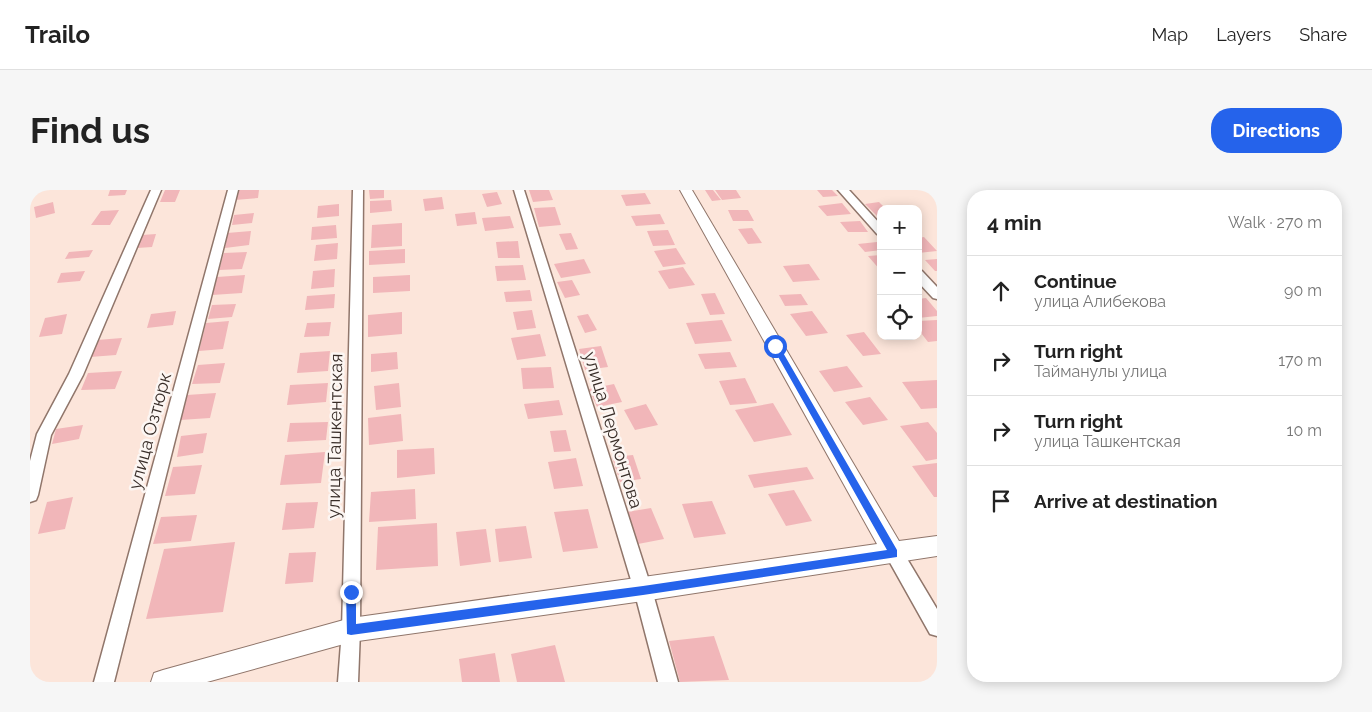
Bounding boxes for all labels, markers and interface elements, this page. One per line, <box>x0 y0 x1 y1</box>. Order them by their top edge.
text: Trailo <box>25 20 90 49</box>
text: Map <box>1152 24 1188 45</box>
text: Layers <box>1216 24 1271 45</box>
text: Share <box>1299 24 1347 45</box>
button: Directions <box>1211 108 1342 153</box>
text: Find us <box>30 110 150 151</box>
map controls <box>877 205 922 340</box>
button: + <box>877 205 922 250</box>
text: 4 min <box>987 210 1042 235</box>
text: Walk · 270 m <box>1228 213 1322 232</box>
button: − <box>877 250 922 295</box>
text: Continue <box>1034 270 1117 292</box>
icon: ahead <box>987 277 1015 305</box>
text: 90 m <box>1284 281 1322 300</box>
text: улица Алибекова <box>1034 292 1166 311</box>
button: locate <box>877 295 922 340</box>
route start <box>764 335 787 358</box>
text: Turn right <box>1034 340 1123 362</box>
icon: right <box>987 347 1015 375</box>
street label: улица Лермонтова <box>580 349 647 511</box>
text: 170 m <box>1278 351 1322 370</box>
street label: улица Ташкентская <box>323 353 346 519</box>
text: Тайманулы улица <box>1034 362 1167 381</box>
street label: улица Озтюрк <box>124 370 175 492</box>
text: Turn right <box>1034 410 1123 432</box>
icon: right <box>987 417 1015 445</box>
text: 10 m <box>1287 421 1322 440</box>
text: улица Ташкентская <box>1034 432 1181 451</box>
icon: arrive <box>987 487 1015 515</box>
text: Arrive at destination <box>1034 490 1218 512</box>
route end <box>340 581 363 604</box>

